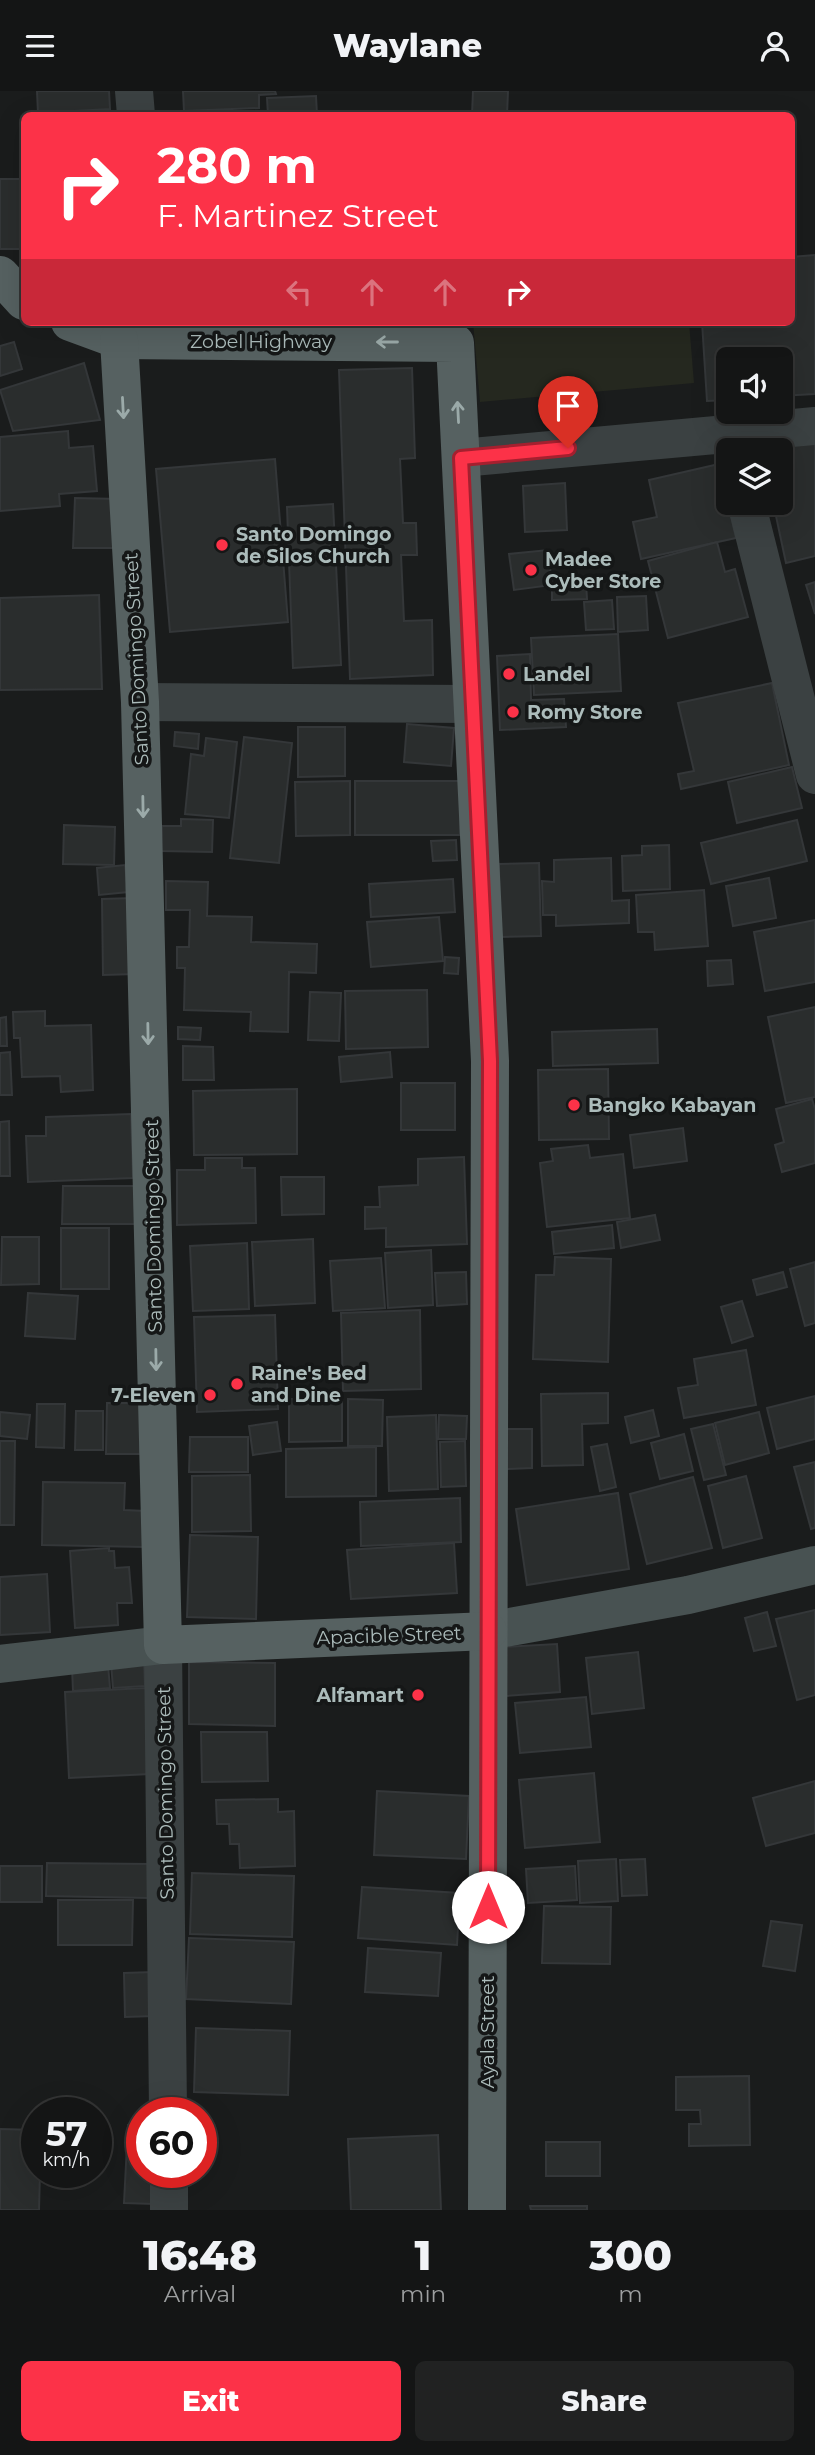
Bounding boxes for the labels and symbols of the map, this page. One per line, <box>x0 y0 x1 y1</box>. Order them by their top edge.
street label: Zobel Highway <box>190 330 333 353</box>
one-way arrow <box>375 335 398 349</box>
pin <box>538 376 598 448</box>
one-way arrow <box>117 397 130 420</box>
one-way arrow <box>452 401 465 424</box>
place label: Santo Domingo de Silos Church <box>236 523 391 568</box>
marker: Santo Domingo de Silos Church <box>214 537 230 553</box>
place label: Madee Cyber Store <box>545 548 661 593</box>
street label: Santo Domingo Street <box>119 552 154 766</box>
marker: Madee Cyber Store <box>523 562 539 578</box>
place label: Landel <box>523 663 590 686</box>
marker: Landel <box>501 666 517 682</box>
place label: Romy Store <box>527 701 642 724</box>
marker: Romy Store <box>505 704 521 720</box>
one-way arrow <box>136 795 149 818</box>
one-way arrow <box>141 1023 155 1046</box>
place label: Bangko Kabayan <box>588 1094 756 1117</box>
marker: Bangko Kabayan <box>566 1097 582 1113</box>
street label: Santo Domingo Street <box>140 1119 167 1333</box>
one-way arrow <box>149 1348 163 1371</box>
place label: Raine's Bed and Dine <box>251 1362 367 1407</box>
marker: Raine's Bed and Dine <box>229 1376 245 1392</box>
place label: 7-Eleven <box>111 1384 196 1407</box>
marker: 7-Eleven <box>202 1387 218 1403</box>
street label: Apacible Street <box>316 1621 462 1650</box>
place label: Alfamart <box>315 1684 404 1707</box>
street label: Santo Domingo Street <box>152 1686 179 1900</box>
marker: Alfamart <box>410 1687 426 1703</box>
position arrow <box>451 1870 525 1944</box>
street label: Ayala Street <box>476 1975 499 2089</box>
speed limit sign: 60 <box>126 2097 217 2188</box>

